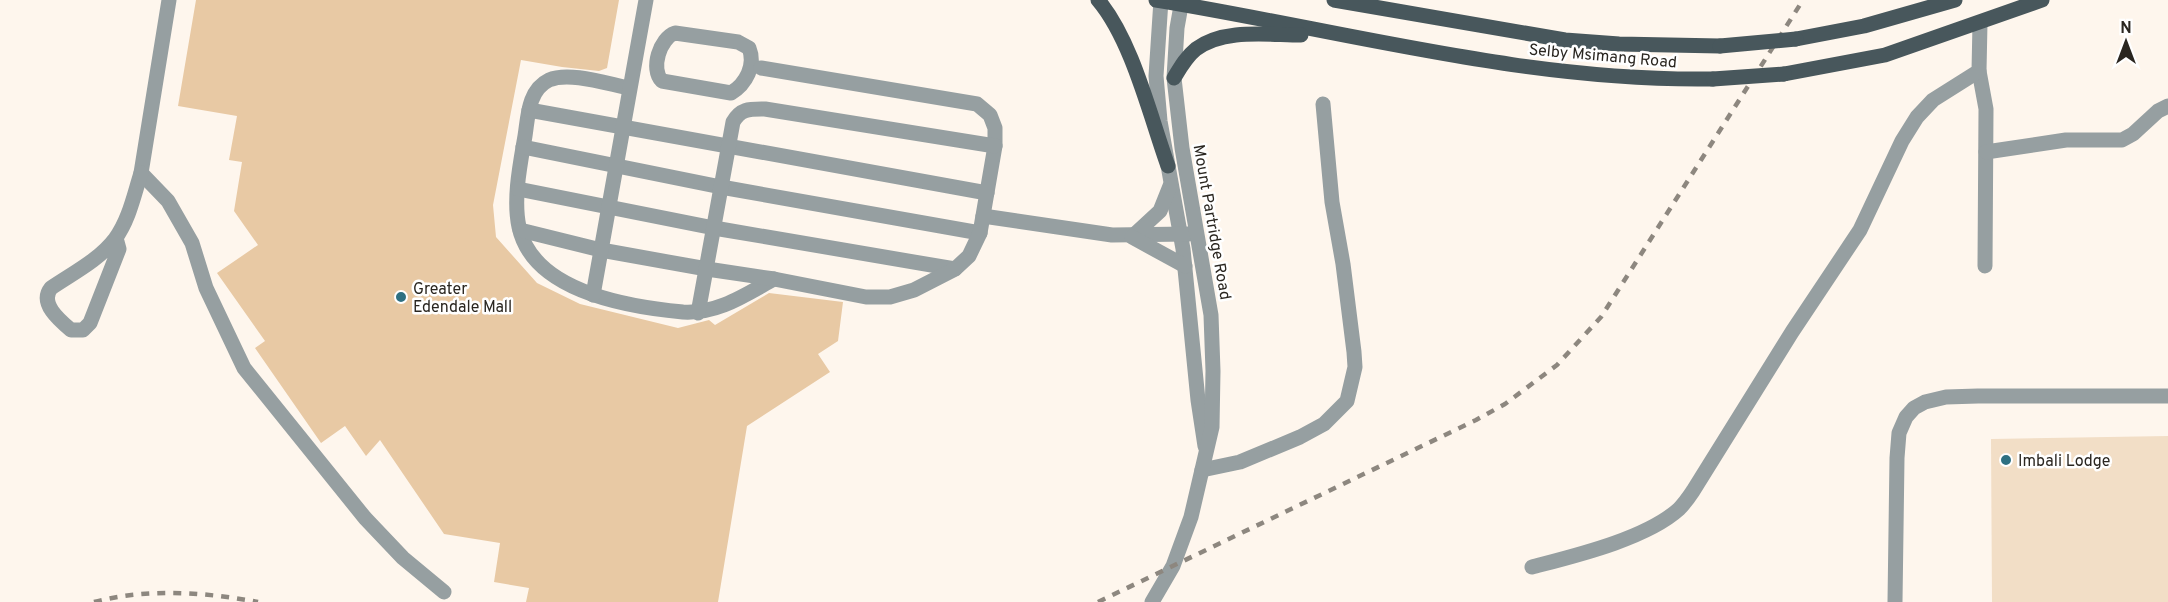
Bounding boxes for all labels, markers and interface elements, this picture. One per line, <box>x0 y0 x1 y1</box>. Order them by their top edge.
north arrow <box>2096 12 2156 72</box>
text: N <box>2120 19 2132 39</box>
street label: Selby Msimang Road <box>1528 41 1678 73</box>
street label: Mount Partridge Road <box>1188 143 1235 302</box>
place label: Greater Edendale Mall <box>413 280 512 318</box>
marker: Greater Edendale Mall <box>394 290 408 304</box>
place label: Imbali Lodge <box>2018 452 2110 472</box>
marker: Imbali Lodge <box>1999 453 2013 467</box>

